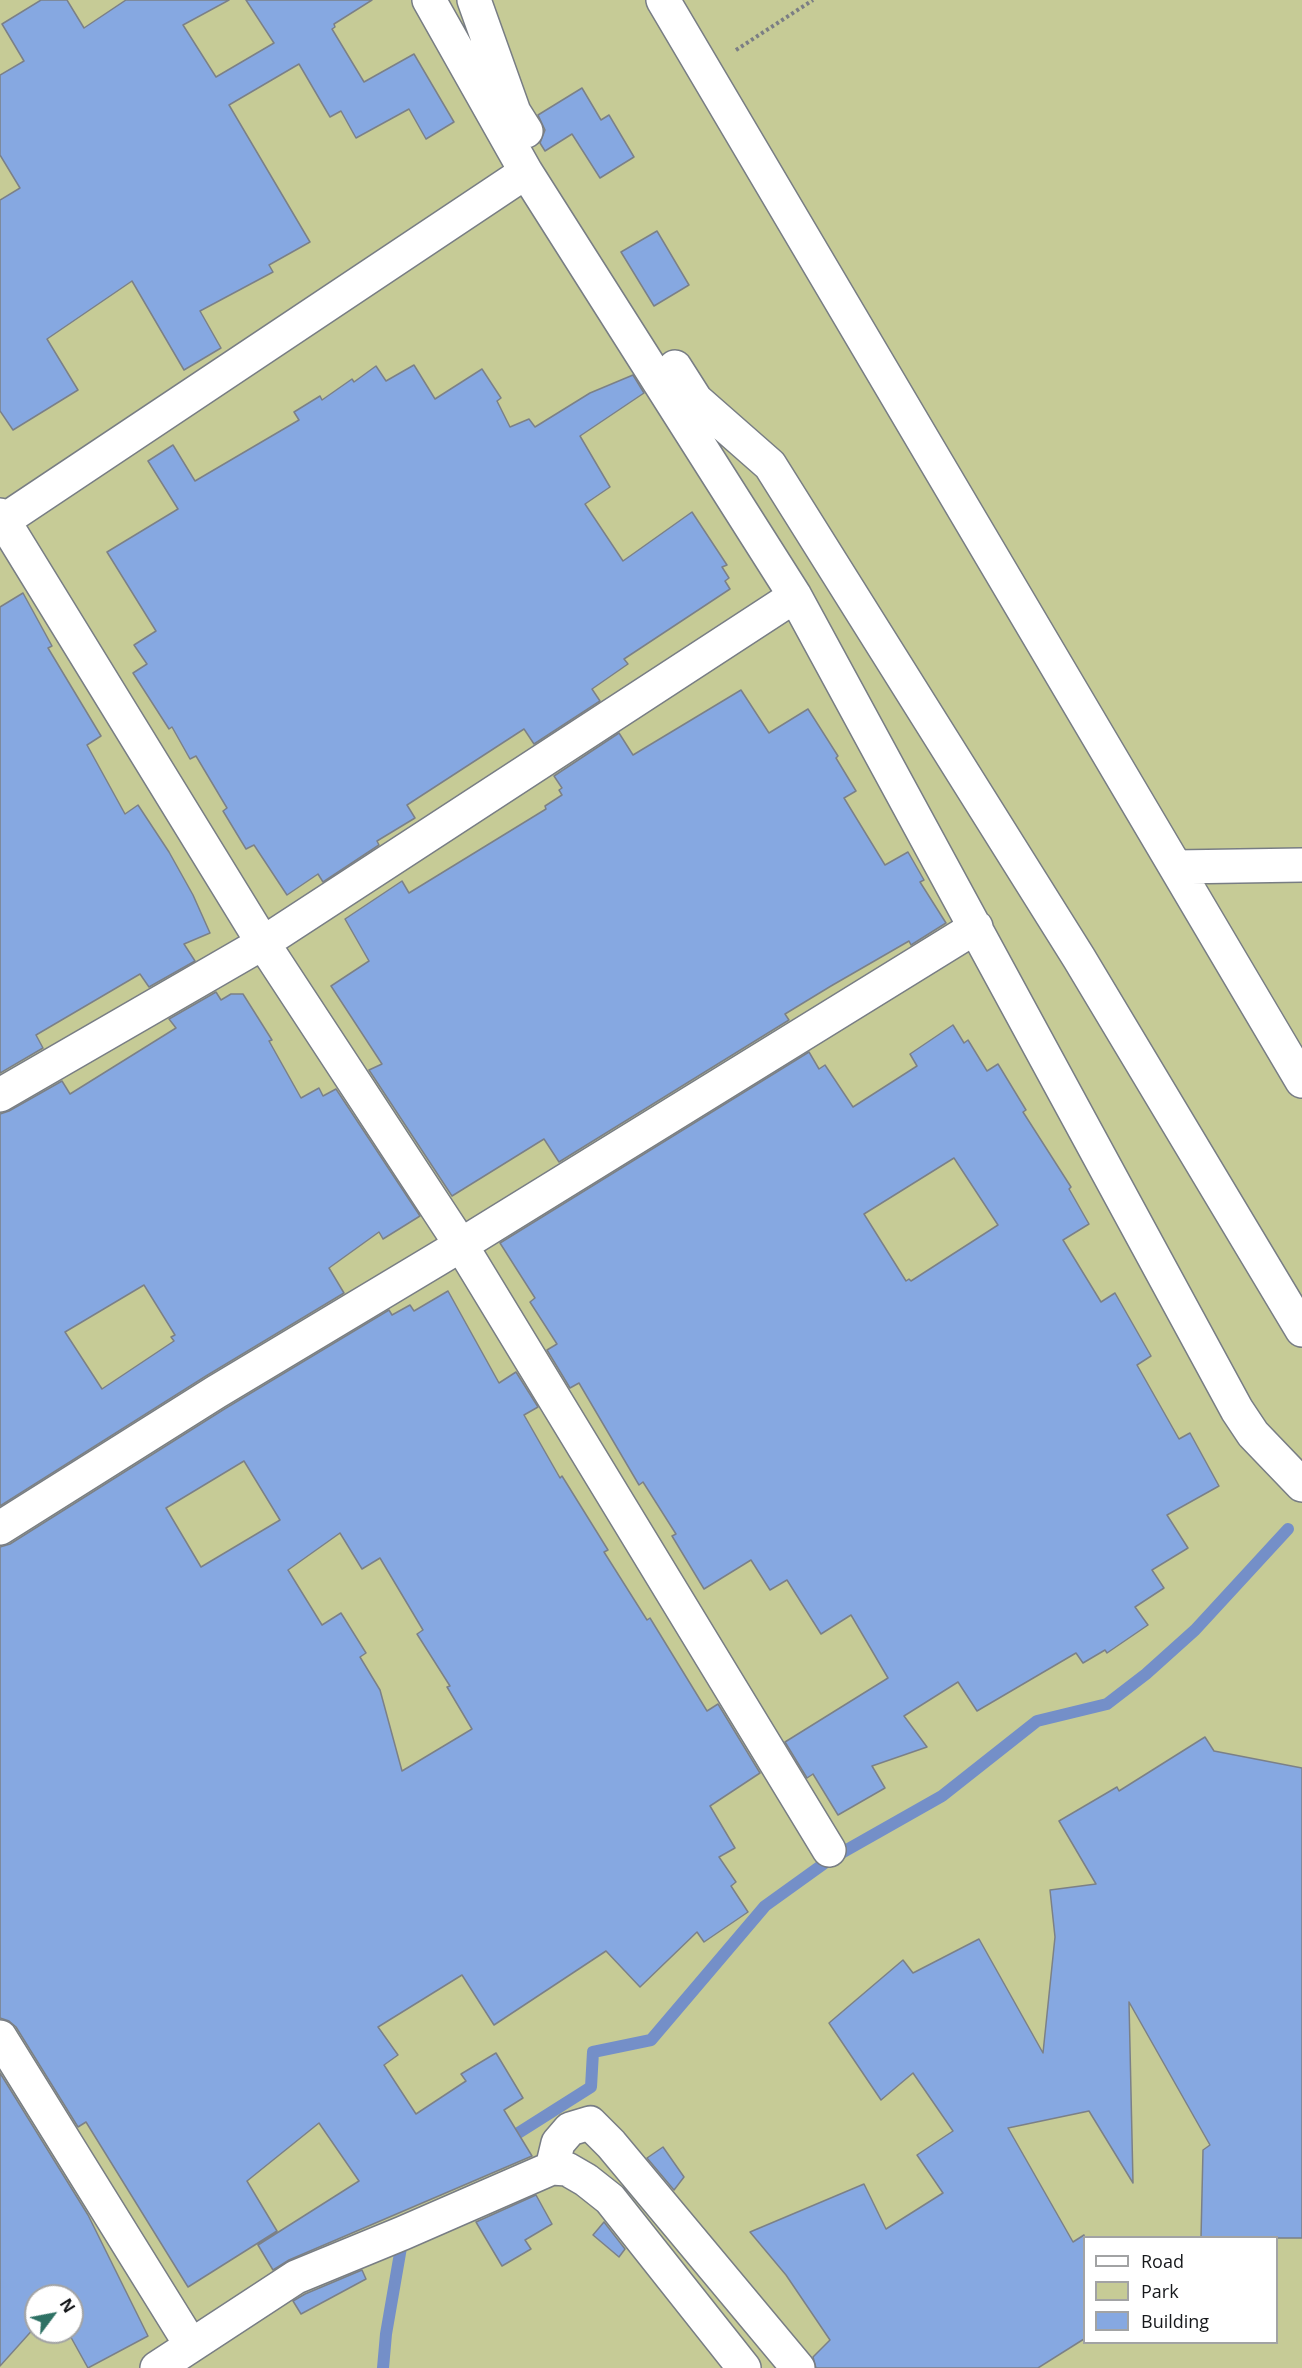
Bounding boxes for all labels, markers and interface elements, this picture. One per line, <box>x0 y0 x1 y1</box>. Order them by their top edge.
legend <box>1083 2236 1278 2344</box>
text: Road <box>1141 2249 1184 2273</box>
text: Park <box>1141 2279 1179 2303</box>
north arrow <box>24 2284 84 2344</box>
text: N <box>55 2294 80 2317</box>
text: Building <box>1141 2309 1209 2333</box>

